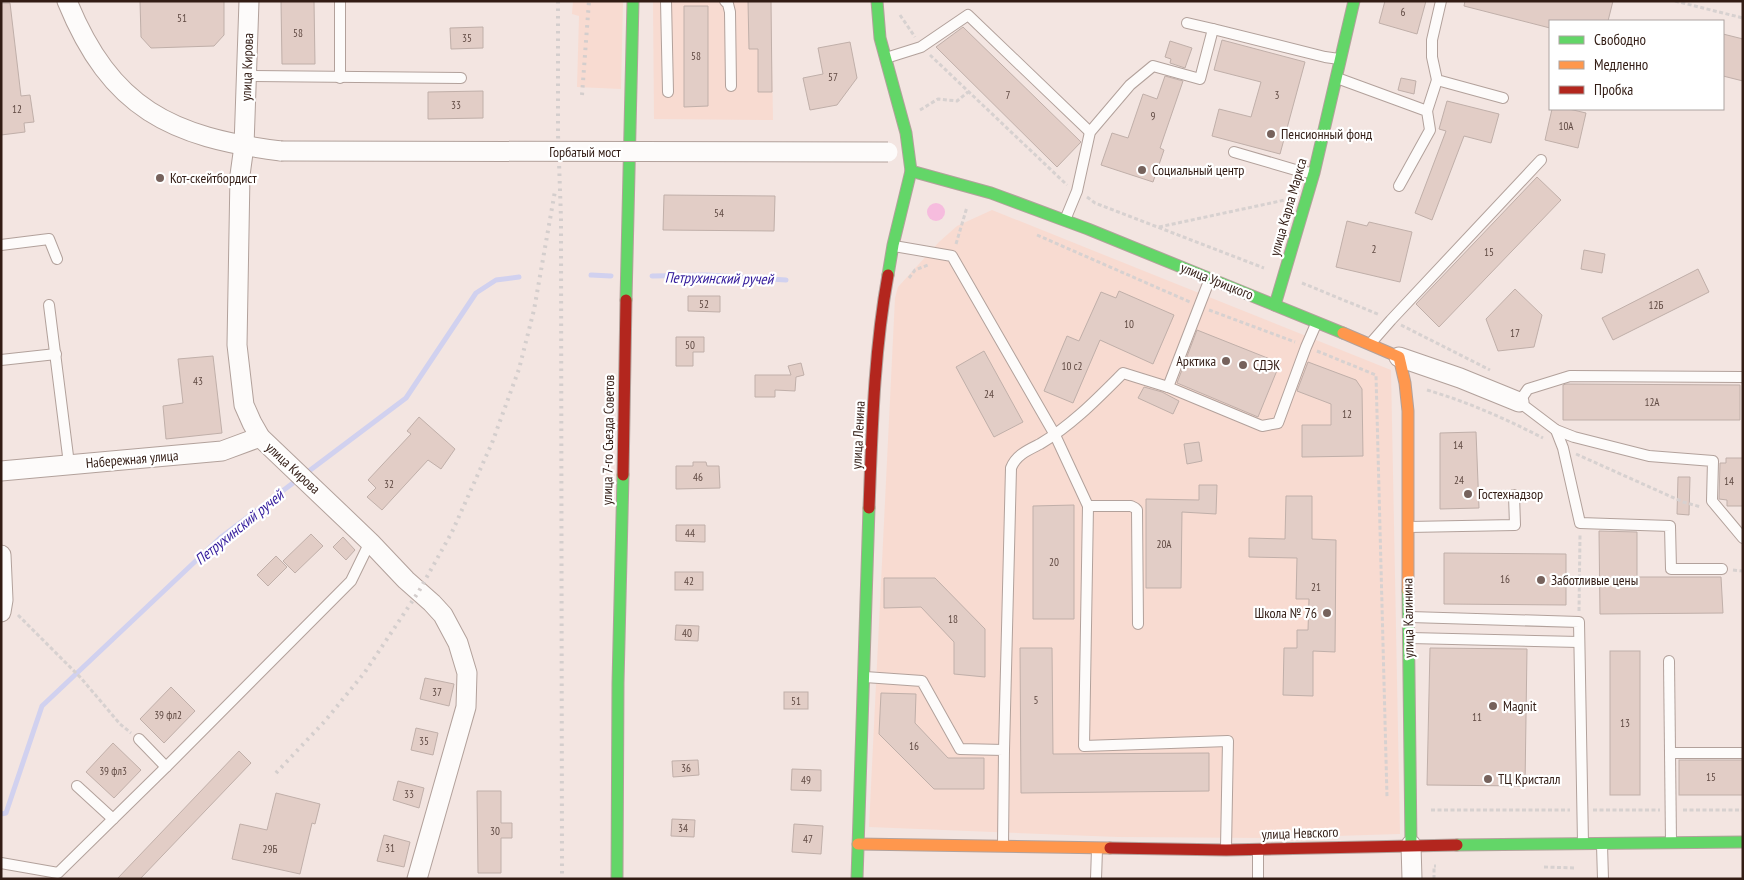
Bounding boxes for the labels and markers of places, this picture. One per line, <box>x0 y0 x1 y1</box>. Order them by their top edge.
place label: Пенсионный фонд <box>1281 125 1372 143</box>
marker: Пенсионный фонд <box>1265 128 1277 140</box>
place label: Социальный центр <box>1152 161 1244 179</box>
marker: Социальный центр <box>1136 164 1148 176</box>
place label: Кот-скейтбордист <box>170 169 257 187</box>
marker: Кот-скейтбордист <box>154 172 166 184</box>
place label: Арктика <box>1176 352 1216 370</box>
marker: Арктика <box>1220 355 1232 367</box>
place label: СДЭК <box>1253 356 1280 374</box>
marker: СДЭК <box>1237 359 1249 371</box>
place label: Гостехнадзор <box>1478 485 1543 503</box>
marker: Гостехнадзор <box>1462 488 1474 500</box>
place label: Заботливые цены <box>1551 571 1638 589</box>
marker: Заботливые цены <box>1535 574 1547 586</box>
place label: Школа № 76 <box>1254 604 1317 622</box>
marker: Школа № 76 <box>1321 607 1333 619</box>
place label: Magnit <box>1503 697 1537 715</box>
marker: Magnit <box>1487 700 1499 712</box>
place label: ТЦ Кристалл <box>1498 770 1560 788</box>
marker: ТЦ Кристалл <box>1482 773 1494 785</box>

